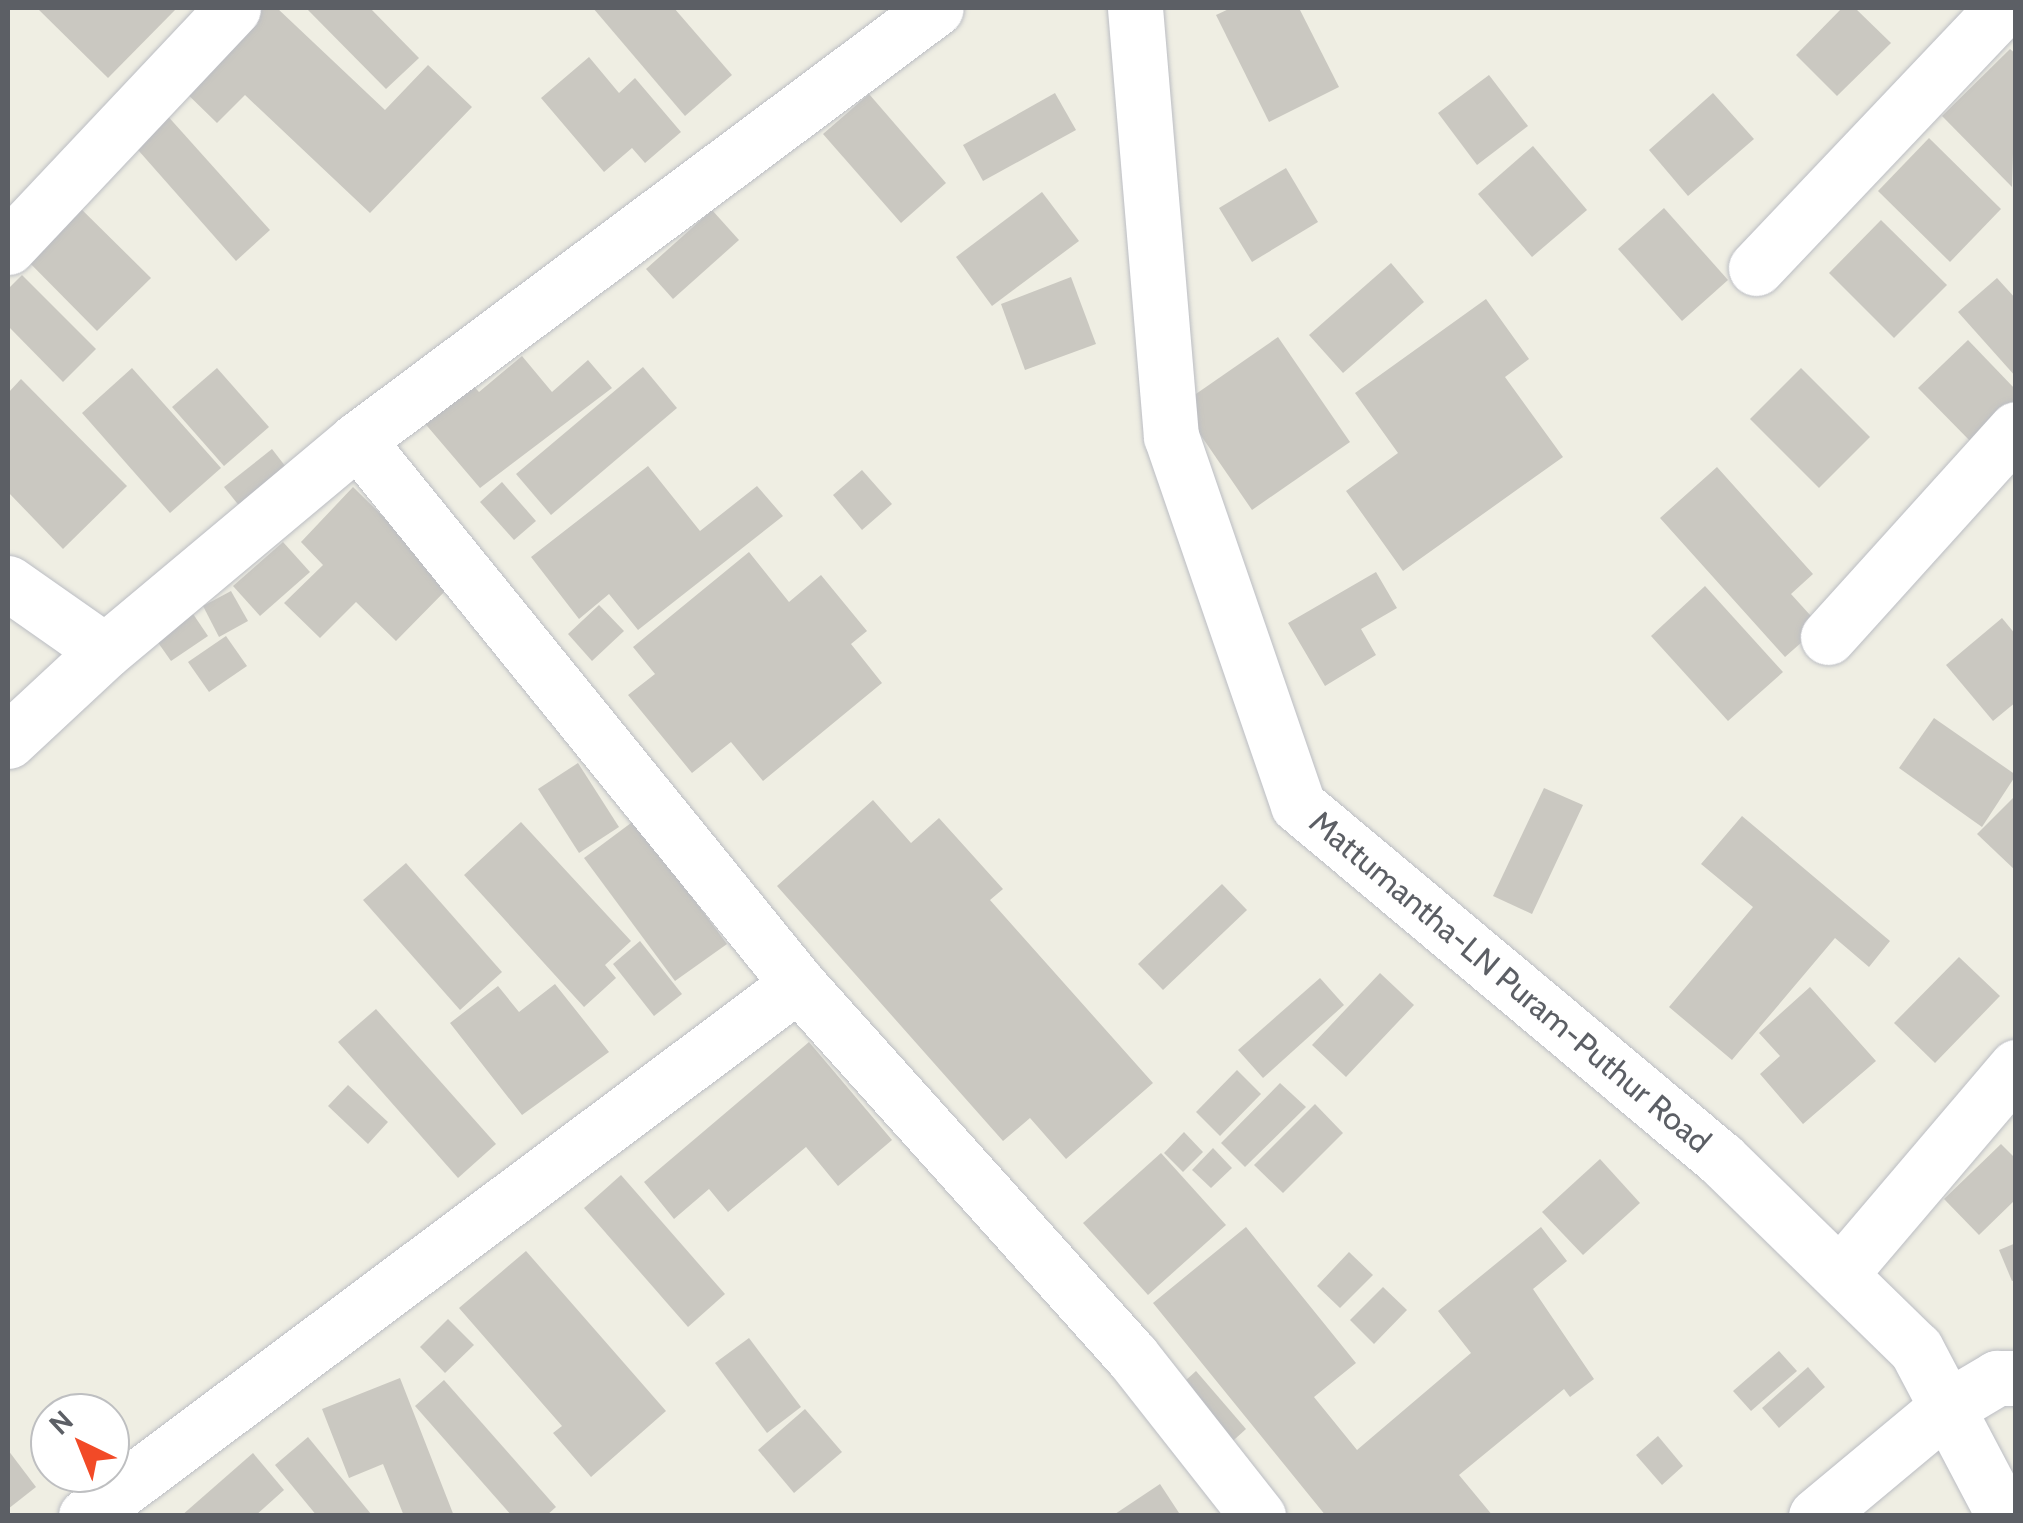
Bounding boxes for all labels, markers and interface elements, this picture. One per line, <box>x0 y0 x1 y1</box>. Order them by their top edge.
street label: Mattumantha-LN Puram-Puthur Road <box>1302 803 1718 1161</box>
north arrow <box>30 1393 130 1493</box>
text: N <box>42 1403 80 1442</box>

